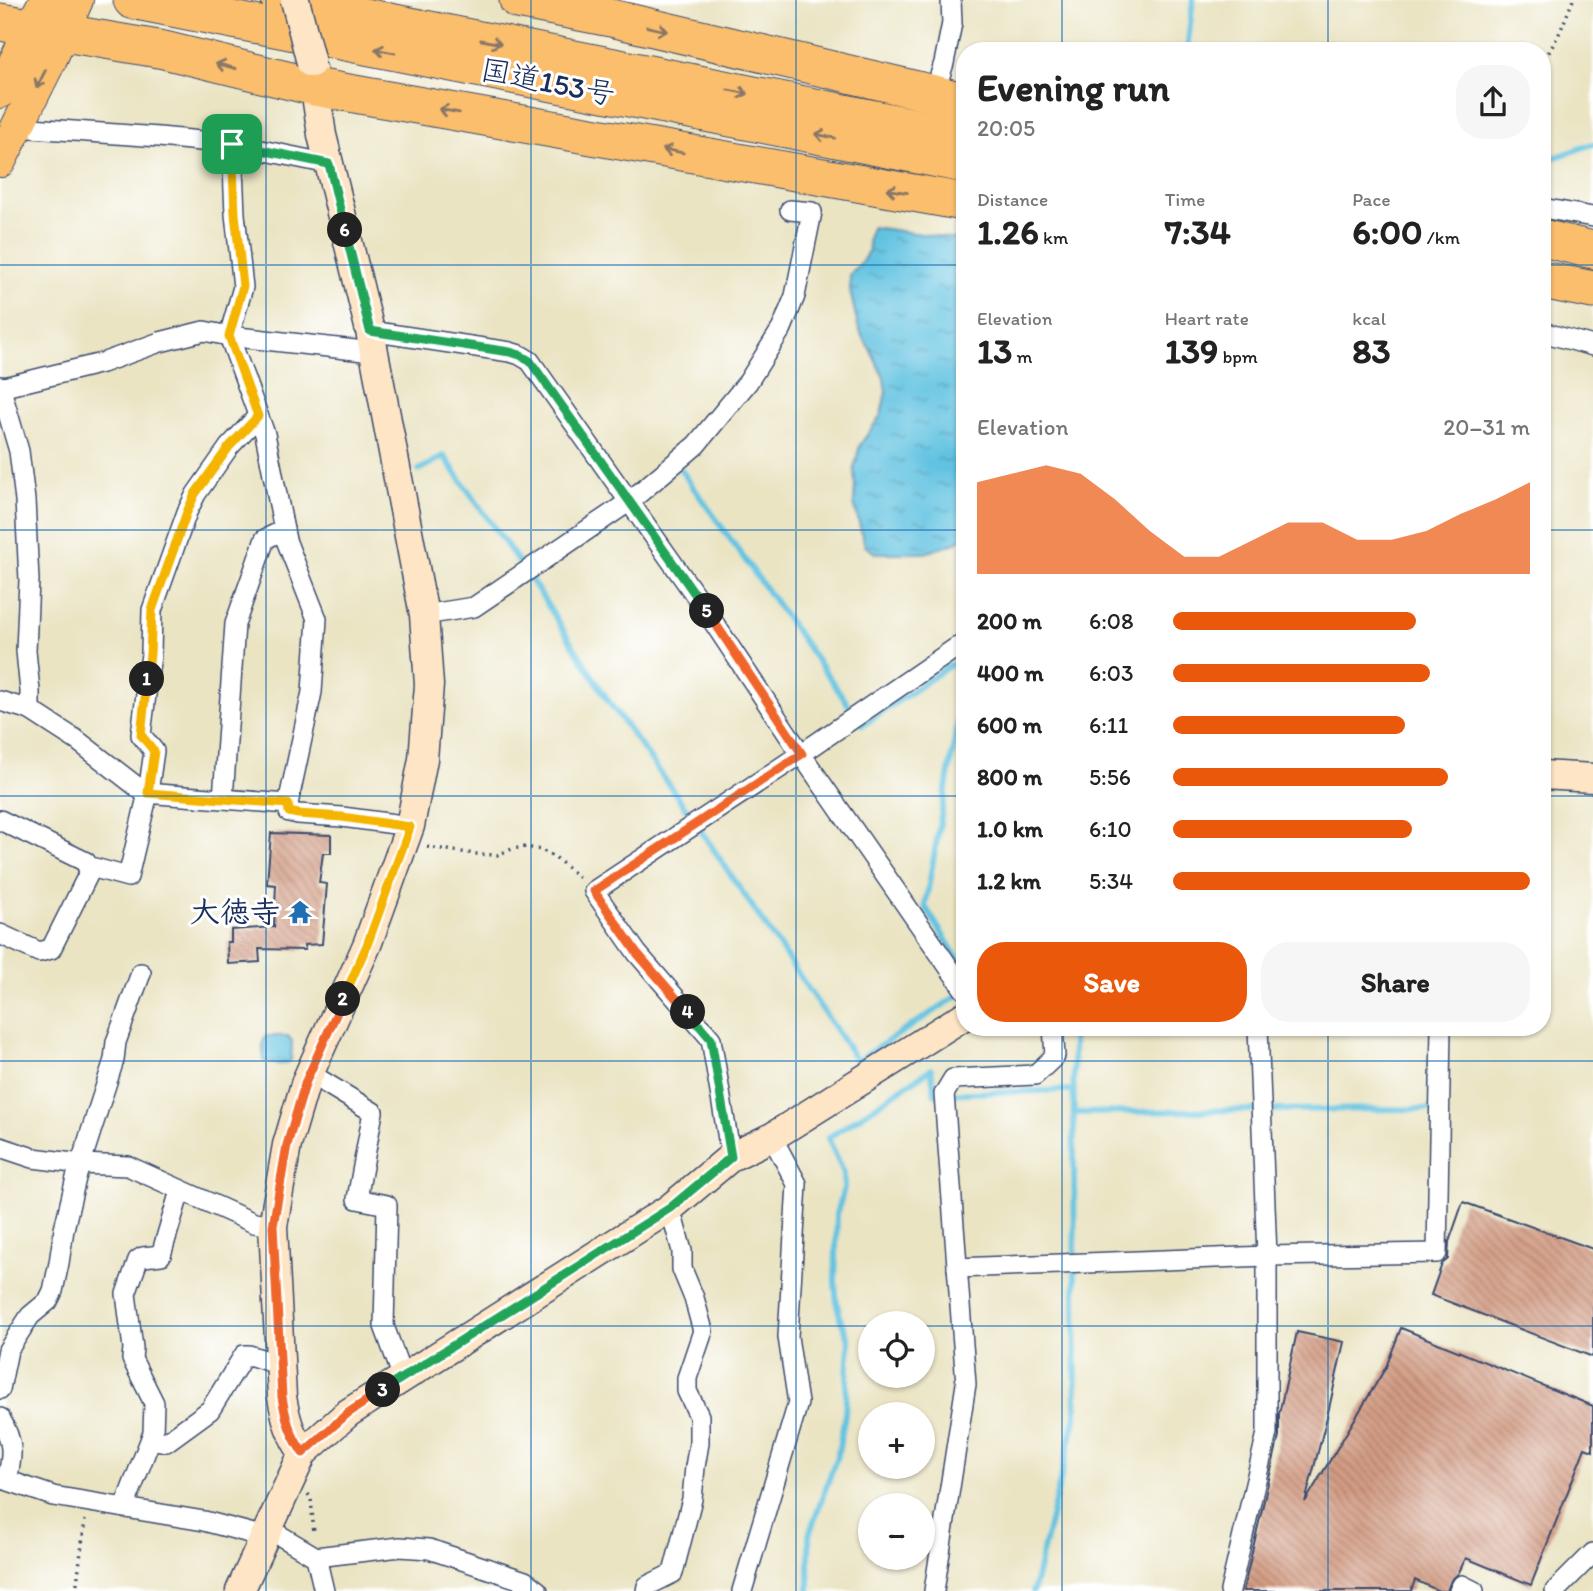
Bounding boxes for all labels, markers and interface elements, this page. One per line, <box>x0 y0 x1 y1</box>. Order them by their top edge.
one-way arrow <box>645 23 668 36</box>
one-way arrow <box>479 36 502 50</box>
one-way arrow <box>374 44 397 57</box>
street label: 国道153号 <box>478 50 618 113</box>
one-way arrow <box>215 58 238 72</box>
text: Evening run <box>977 65 1170 111</box>
button: share <box>1456 65 1530 139</box>
one-way arrow <box>34 68 48 89</box>
one-way arrow <box>726 85 749 99</box>
one-way arrow <box>438 104 461 117</box>
pin <box>202 114 262 174</box>
text: 20:05 <box>977 114 1035 142</box>
icon: arrive <box>213 125 251 163</box>
one-way arrow <box>814 129 837 143</box>
one-way arrow <box>662 144 685 157</box>
one-way arrow <box>886 184 909 197</box>
text: Distance <box>977 188 1048 211</box>
text: Time <box>1165 188 1205 211</box>
text: Pace <box>1352 188 1390 211</box>
text: 1.26 <box>977 211 1039 253</box>
text: 7:34 <box>1165 211 1231 253</box>
text: 6:00 <box>1352 211 1423 253</box>
pin: 6 <box>328 212 362 247</box>
text: 6 <box>339 218 350 241</box>
text: km <box>1039 226 1068 249</box>
text: /km <box>1423 226 1460 249</box>
text: Elevation <box>977 307 1053 330</box>
text: Heart rate <box>1165 307 1249 330</box>
text: kcal <box>1352 307 1386 330</box>
text: 13 <box>977 330 1012 372</box>
text: 139 <box>1165 330 1218 372</box>
text: 83 <box>1352 330 1391 372</box>
text: m <box>1012 345 1033 368</box>
text: bpm <box>1218 345 1258 368</box>
text: Elevation <box>977 413 1068 441</box>
text: 20–31 m <box>1443 413 1530 441</box>
pin: 5 <box>690 594 724 628</box>
text: 5 <box>702 599 711 622</box>
text: 200 m <box>977 607 1042 635</box>
text: 6:08 <box>1089 607 1134 635</box>
text: 400 m <box>977 659 1044 687</box>
text: 6:03 <box>1089 659 1134 687</box>
pin: 1 <box>130 662 164 696</box>
text: 1 <box>142 667 151 690</box>
text: 600 m <box>977 711 1042 739</box>
text: 6:11 <box>1089 711 1128 739</box>
text: 800 m <box>977 763 1042 791</box>
text: 5:56 <box>1089 763 1131 791</box>
text: 1.0 km <box>977 815 1043 843</box>
text: 6:10 <box>1089 815 1132 843</box>
text: 1.2 km <box>977 867 1041 895</box>
text: 5:34 <box>1089 867 1133 895</box>
place label: 大徳寺 <box>190 893 280 930</box>
temple icon: 大徳寺 <box>286 898 314 926</box>
button: Save <box>977 942 1247 1022</box>
button: Share <box>1261 942 1530 1022</box>
pin: 2 <box>326 982 360 1016</box>
text: 2 <box>338 987 348 1010</box>
pin: 4 <box>670 995 706 1030</box>
text: 4 <box>682 1000 693 1023</box>
map controls <box>858 1311 935 1570</box>
button: locate <box>858 1311 935 1388</box>
pin: 3 <box>366 1372 400 1408</box>
text: 3 <box>377 1378 388 1401</box>
button: + <box>858 1402 935 1479</box>
button: − <box>858 1493 935 1570</box>

